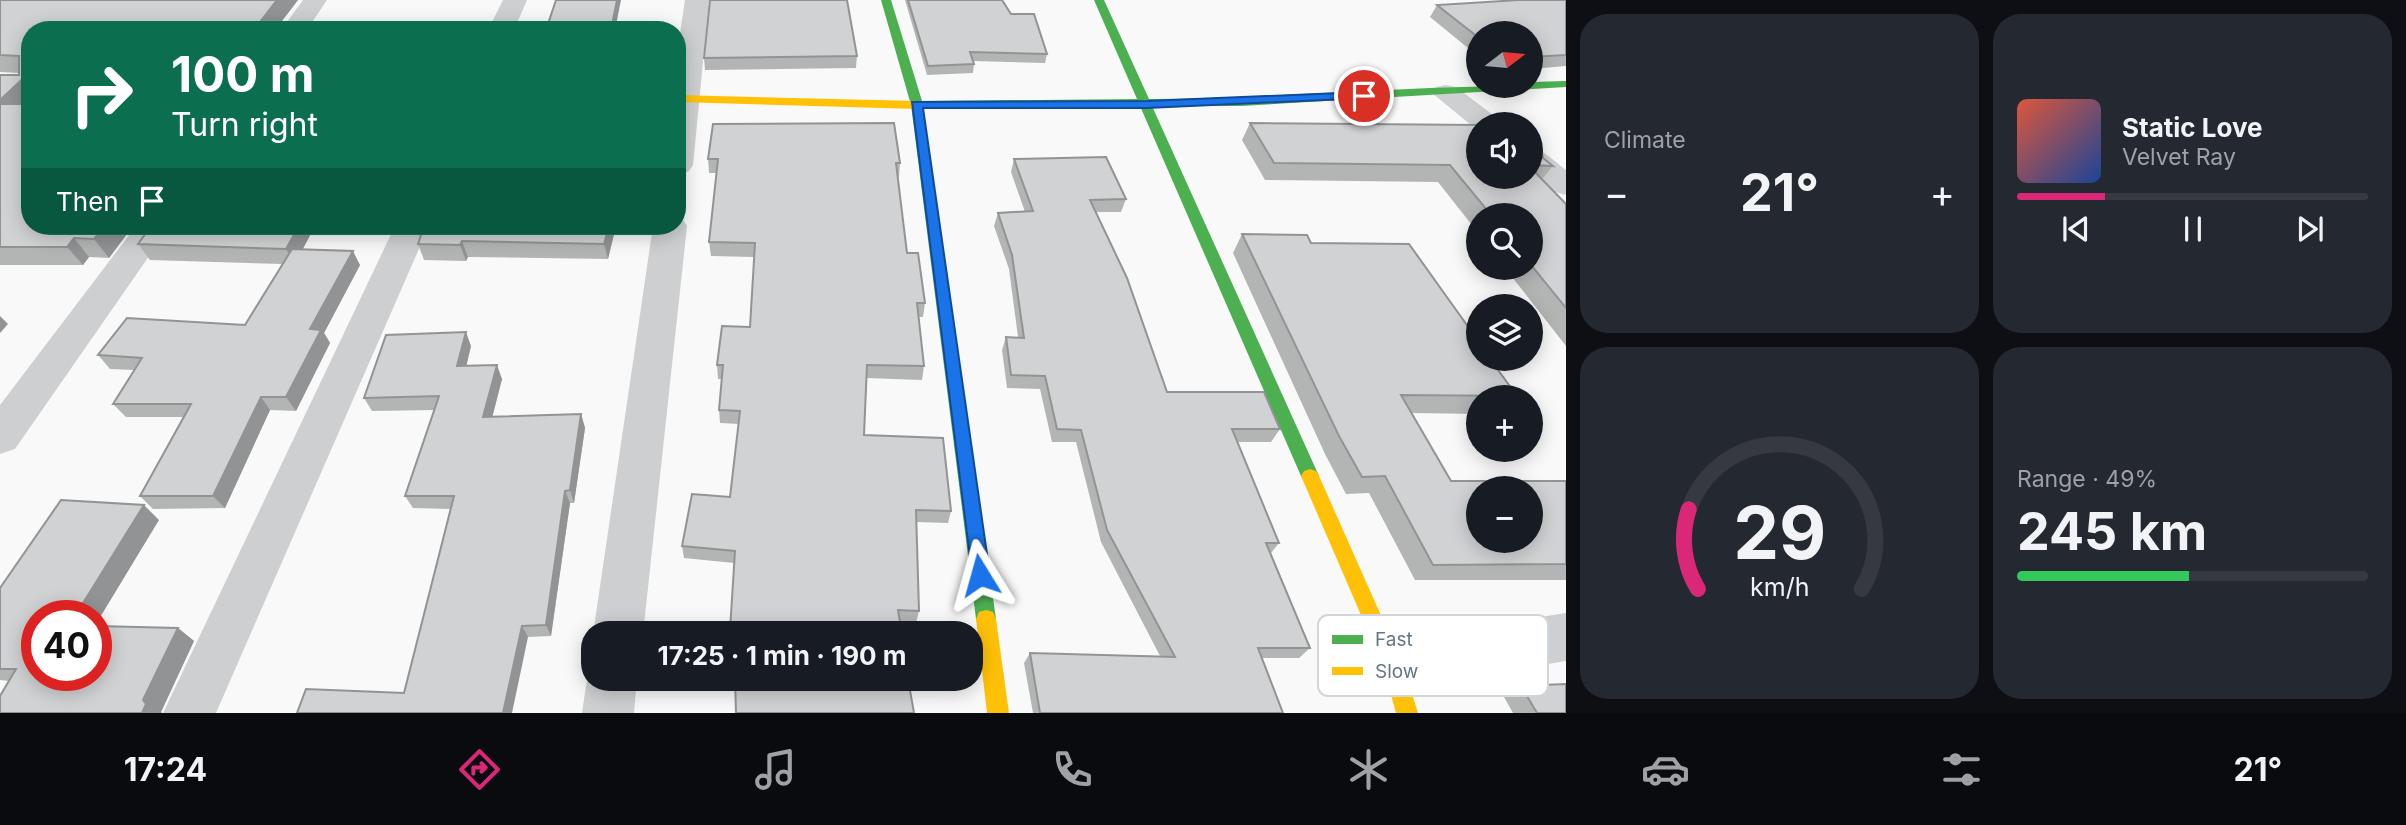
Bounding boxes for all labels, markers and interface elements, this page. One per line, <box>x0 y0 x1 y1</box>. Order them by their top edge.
north arrow <box>1466 21 1544 98</box>
map controls <box>1466 21 1543 553</box>
text: 100 m <box>171 45 315 104</box>
icon: right <box>56 49 147 140</box>
pin <box>1334 66 1394 126</box>
icon: arrive <box>1345 77 1383 115</box>
text: Turn right <box>171 105 318 144</box>
button: sound <box>1466 112 1543 189</box>
text: Static Love <box>2122 112 2263 143</box>
text: Climate <box>1604 126 1686 154</box>
text: Velvet Ray <box>2122 143 2236 171</box>
text: 21° <box>1740 161 1819 224</box>
text: − <box>1604 170 1629 216</box>
text: + <box>1930 170 1955 216</box>
icon: arrive <box>133 182 171 220</box>
text: Then <box>56 186 119 217</box>
button: search <box>1466 203 1543 280</box>
icon: previous <box>2057 210 2095 248</box>
icon: pause <box>2174 210 2212 248</box>
icon: next <box>2291 210 2329 248</box>
button: layers <box>1466 294 1543 371</box>
button: + <box>1466 385 1543 462</box>
text: Range · 49% <box>2017 465 2157 493</box>
button: − <box>1466 476 1543 553</box>
text: 29 <box>1733 488 1826 577</box>
text: 245 km <box>2017 500 2207 563</box>
position arrow <box>943 538 1017 612</box>
text: km/h <box>1750 572 1809 602</box>
speed limit sign: 40 <box>21 600 112 691</box>
legend <box>1318 615 1548 696</box>
text: Fast <box>1375 628 1413 651</box>
text: 17:25 · 1 min · 190 m <box>658 640 906 671</box>
text: Slow <box>1375 660 1418 683</box>
icon: directions <box>455 745 504 794</box>
icon: music <box>751 745 800 794</box>
icon: phone <box>1048 745 1097 794</box>
icon: climate <box>1344 745 1393 794</box>
icon: car <box>1641 745 1690 794</box>
icon: filters <box>1937 745 1986 794</box>
text: 17:24 <box>124 750 207 789</box>
text: 21° <box>2234 750 2282 789</box>

